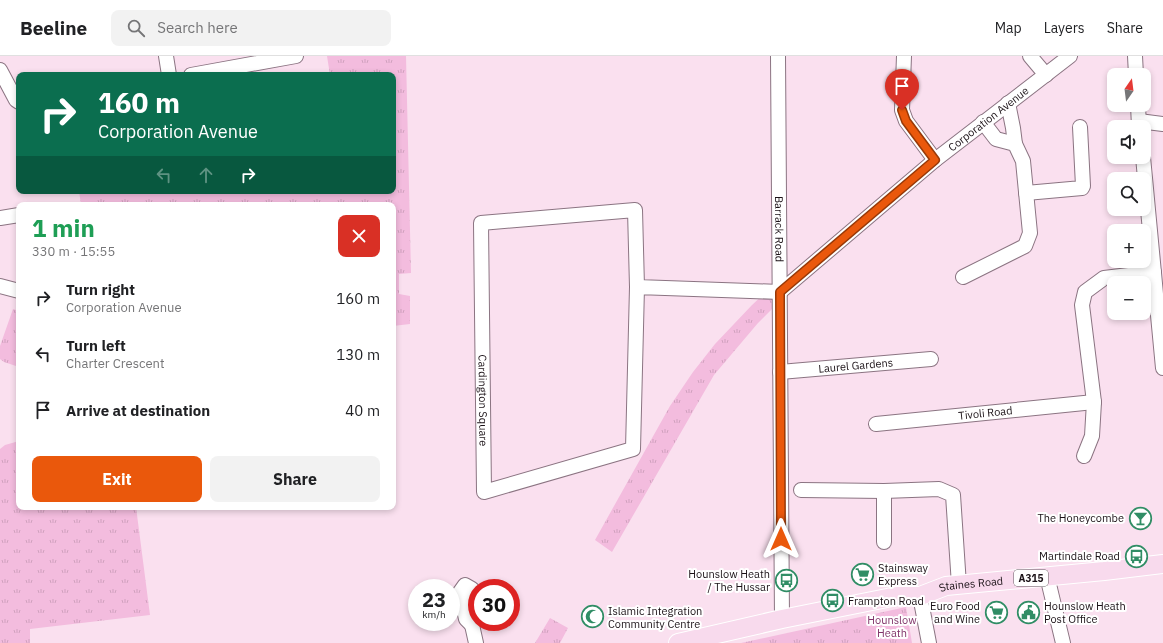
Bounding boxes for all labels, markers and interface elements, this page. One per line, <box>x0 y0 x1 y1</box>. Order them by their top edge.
search box <box>111 10 391 46</box>
text: Beeline <box>20 16 87 40</box>
icon: search <box>125 17 147 39</box>
text: Search here <box>157 18 238 37</box>
text: Map <box>995 19 1022 37</box>
text: Layers <box>1044 19 1085 37</box>
text: Share <box>1107 19 1143 37</box>
north arrow <box>1107 68 1151 112</box>
map controls <box>1107 68 1151 320</box>
pin <box>885 69 919 110</box>
icon: arrive <box>891 75 913 97</box>
street label: Corporation Avenue <box>945 83 1031 154</box>
text: 160 m <box>98 84 180 121</box>
icon: right <box>32 88 84 140</box>
text: Corporation Avenue <box>98 120 258 143</box>
button: sound <box>1107 120 1151 164</box>
icon: left <box>153 164 175 186</box>
icon: ahead <box>195 164 217 186</box>
icon: right <box>237 164 259 186</box>
button: search <box>1107 172 1151 216</box>
street label: Barrack Road <box>772 196 786 262</box>
text: 1 min <box>32 212 95 244</box>
button: close <box>338 215 380 257</box>
button: + <box>1107 224 1151 268</box>
text: 330 m · 15:55 <box>32 243 115 260</box>
button: − <box>1107 276 1151 320</box>
text: Turn right <box>66 280 135 299</box>
icon: right <box>32 287 54 309</box>
text: 160 m <box>336 289 380 308</box>
text: Corporation Avenue <box>66 299 182 316</box>
text: Turn left <box>66 336 126 355</box>
icon: left <box>32 343 54 365</box>
text: 130 m <box>336 345 380 364</box>
street label: Cardington Square <box>475 354 490 446</box>
text: Charter Crescent <box>66 355 165 372</box>
street label: Laurel Gardens <box>818 355 894 376</box>
icon: arrive <box>32 399 54 421</box>
text: Arrive at destination <box>66 401 210 420</box>
text: 40 m <box>345 401 380 420</box>
street label: Tivoli Road <box>958 403 1013 423</box>
button: Exit <box>32 456 202 502</box>
button: Share <box>210 456 380 502</box>
bar icon: The Honeycombe <box>1127 505 1153 531</box>
place label: The Honeycombe <box>1038 511 1124 525</box>
position arrow <box>760 518 802 560</box>
bus stop icon: Martindale Road <box>1123 543 1149 569</box>
place label: Martindale Road <box>1039 549 1120 563</box>
supermarket icon: Stainsway Express <box>849 561 875 587</box>
place label: Stainsway Express <box>878 561 929 588</box>
place label: Hounslow Heath / The Hussar <box>688 567 770 594</box>
bus stop icon: Hounslow Heath / The Hussar <box>773 567 799 593</box>
road number: A315 <box>1014 570 1048 586</box>
street label: Staines Road <box>937 574 1004 595</box>
speed limit sign: 30 <box>468 579 520 631</box>
text: 23 <box>422 586 446 613</box>
bus stop icon: Frampton Road <box>820 588 846 614</box>
place label: Frampton Road <box>848 594 924 608</box>
place label: Euro Food and Wine <box>930 599 980 626</box>
supermarket icon: Euro Food and Wine <box>983 599 1009 625</box>
public building icon: Hounslow Heath Post Office <box>1016 599 1042 625</box>
place label: Hounslow Heath Post Office <box>1044 599 1126 626</box>
mosque icon: Islamic Integration Community Centre <box>579 604 605 630</box>
place label: Islamic Integration Community Centre <box>608 604 702 631</box>
text: km/h <box>422 608 446 621</box>
park label: Hounslow Heath <box>867 613 917 640</box>

